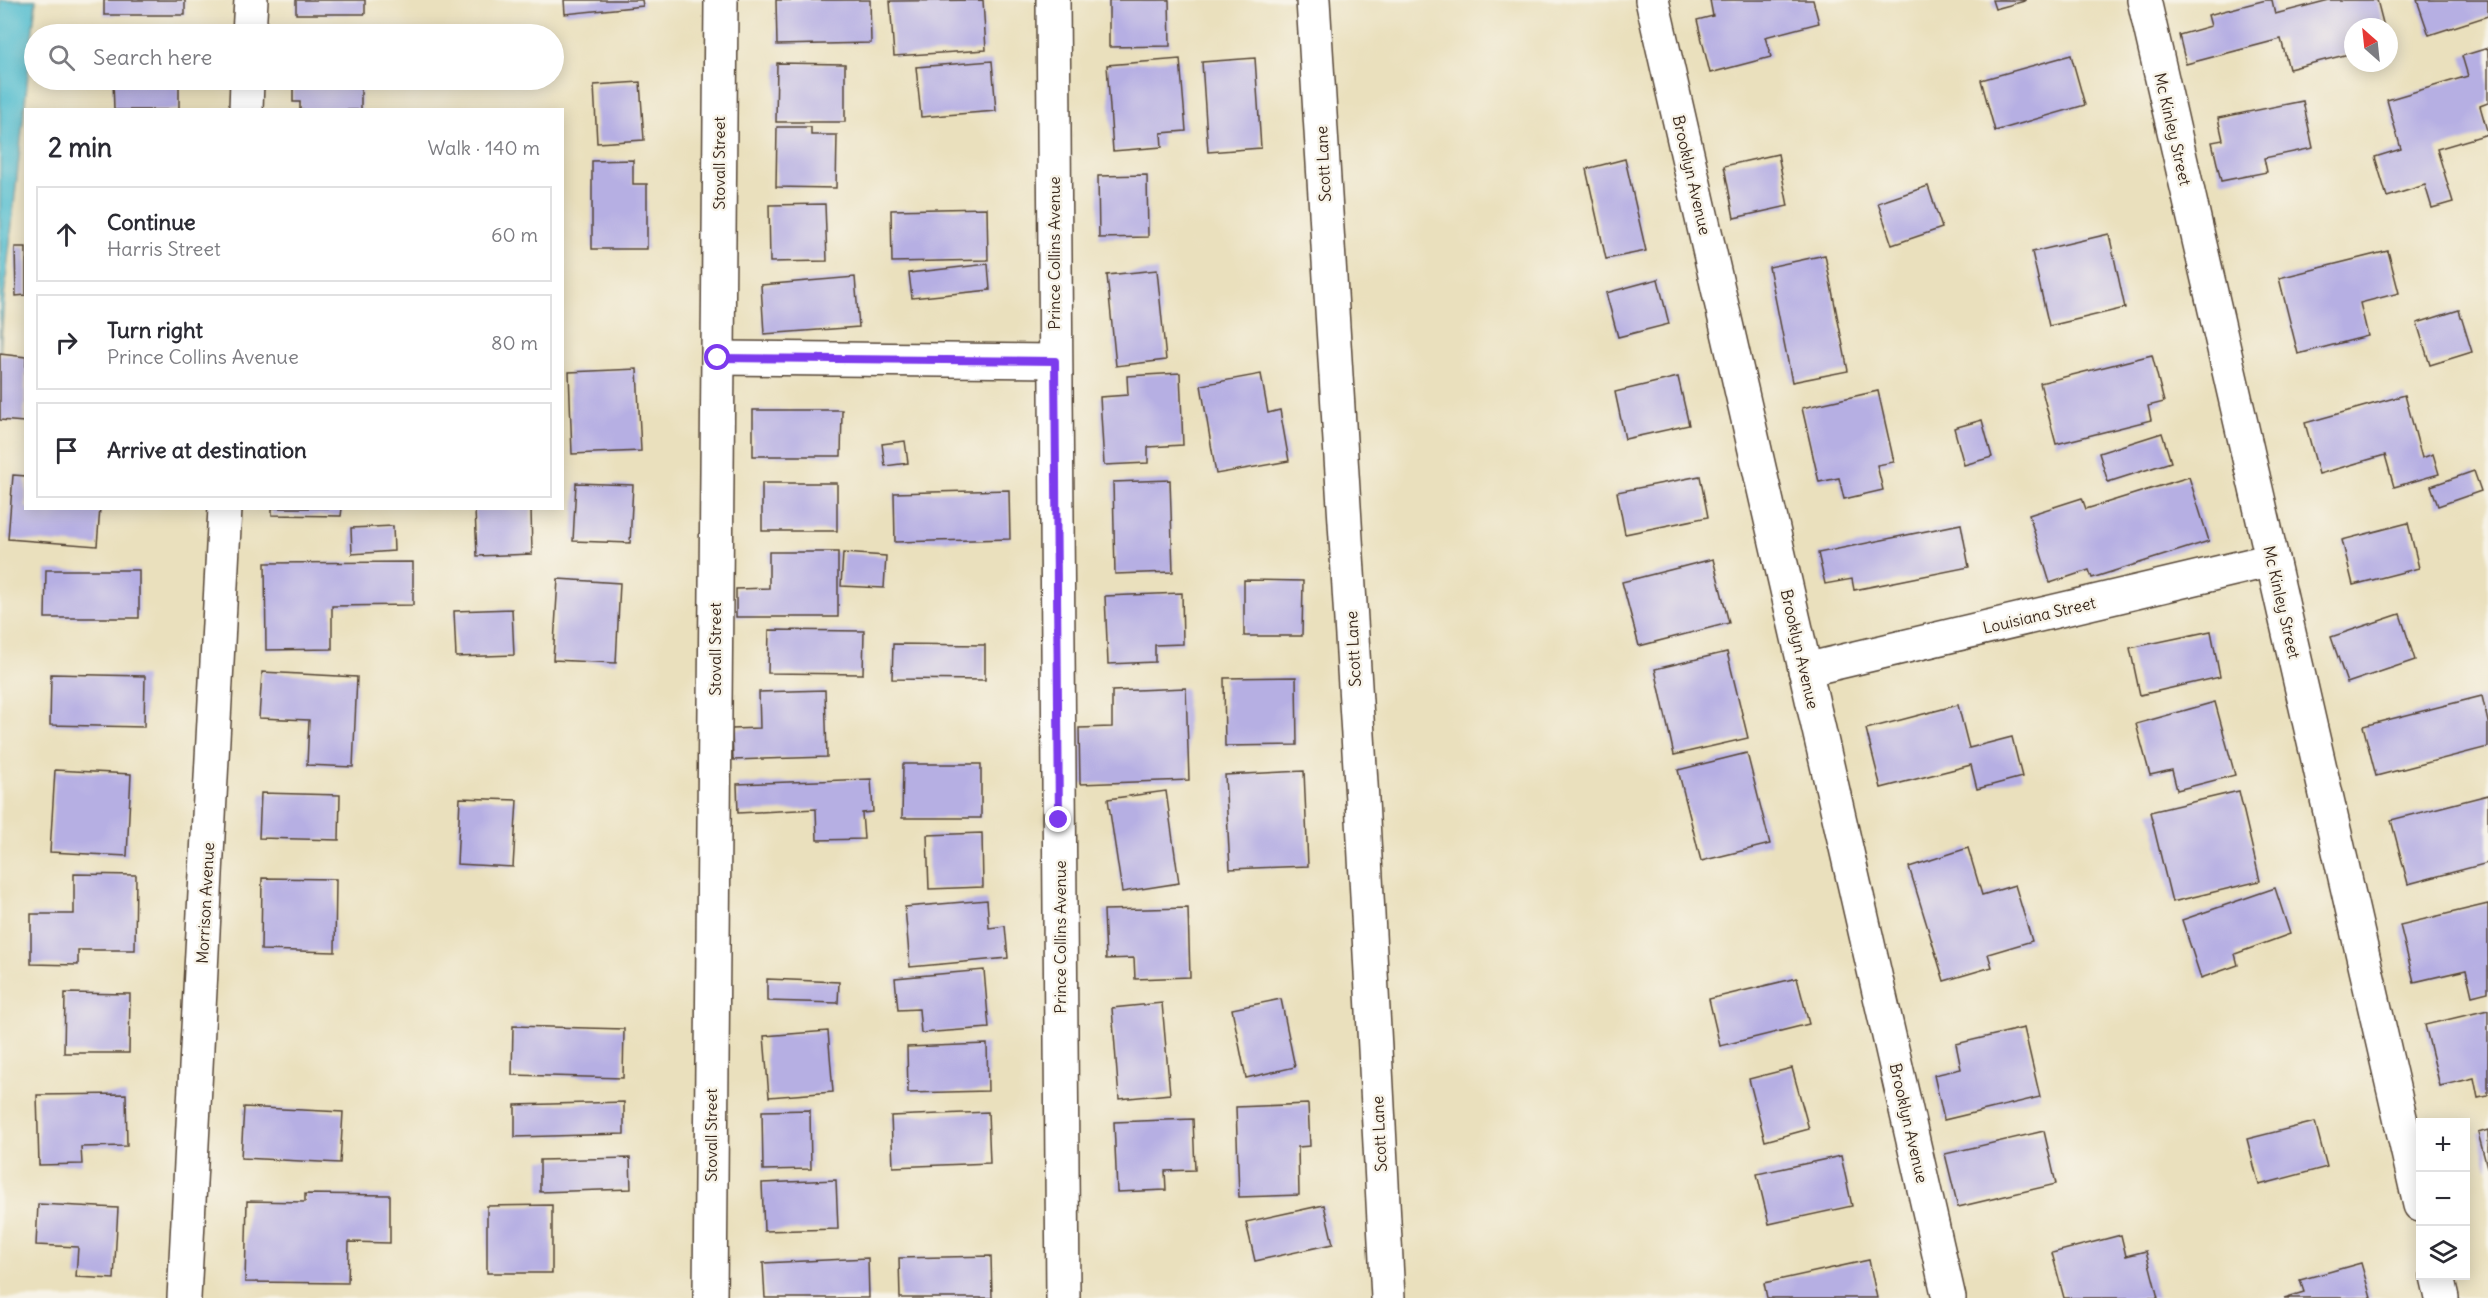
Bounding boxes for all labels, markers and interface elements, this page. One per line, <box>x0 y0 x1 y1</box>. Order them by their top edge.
north arrow <box>2344 18 2398 72</box>
search box <box>24 24 564 90</box>
icon: search <box>45 41 78 74</box>
text: Search here <box>93 43 212 71</box>
street label: Mc Kinley Street <box>2150 71 2196 188</box>
street label: Brooklyn Avenue <box>1668 113 1716 237</box>
street label: Stovall Street <box>709 116 729 210</box>
street label: Scott Lane <box>1311 126 1335 202</box>
text: 2 min <box>48 131 112 164</box>
text: Walk · 140 m <box>427 135 540 160</box>
street label: Prince Collins Avenue <box>1044 176 1064 330</box>
text: Continue <box>107 208 196 236</box>
icon: ahead <box>50 218 83 251</box>
text: 60 m <box>491 222 538 247</box>
text: Harris Street <box>107 236 221 261</box>
text: Turn right <box>107 316 203 344</box>
icon: right <box>50 326 83 359</box>
text: 80 m <box>491 330 538 355</box>
text: Prince Collins Avenue <box>107 344 299 369</box>
route start <box>704 344 730 370</box>
icon: arrive <box>50 434 83 467</box>
text: Arrive at destination <box>107 436 307 464</box>
street label: Mc Kinley Street <box>2259 544 2305 661</box>
street label: Brooklyn Avenue <box>1776 587 1824 711</box>
street label: Louisiana Street <box>1981 592 2098 638</box>
street label: Stovall Street <box>705 602 725 696</box>
street label: Scott Lane <box>1341 611 1365 687</box>
route end <box>1045 806 1071 832</box>
street label: Morrison Avenue <box>192 842 218 964</box>
street label: Prince Collins Avenue <box>1050 860 1070 1014</box>
street label: Brooklyn Avenue <box>1885 1061 1933 1185</box>
street label: Stovall Street <box>701 1088 721 1182</box>
street label: Scott Lane <box>1367 1096 1391 1172</box>
map controls <box>2416 1118 2470 1280</box>
button: + <box>2416 1118 2470 1172</box>
button: − <box>2416 1172 2470 1226</box>
button: layers <box>2416 1226 2470 1280</box>

